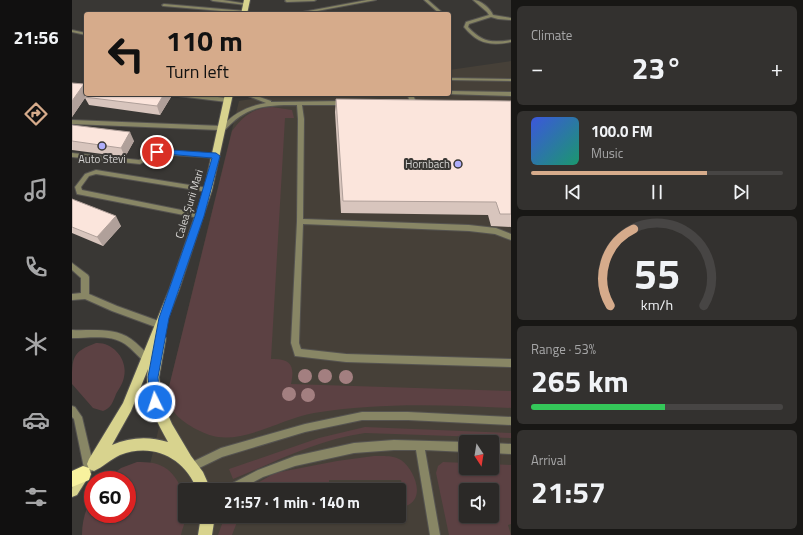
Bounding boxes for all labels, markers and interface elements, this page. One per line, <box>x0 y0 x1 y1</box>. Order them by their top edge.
text: 110 m <box>166 19 243 62</box>
text: 21:56 <box>14 24 58 51</box>
text: Climate <box>531 25 572 45</box>
icon: left <box>100 28 152 80</box>
text: 23° <box>632 45 682 91</box>
text: − <box>531 51 543 85</box>
text: + <box>771 51 783 85</box>
text: Turn left <box>166 58 229 85</box>
icon: directions <box>22 100 50 128</box>
text: 100.0 FM <box>591 120 653 143</box>
pin <box>140 135 174 169</box>
marker: Auto Stevi <box>97 141 107 151</box>
icon: arrive <box>146 141 168 163</box>
text: Music <box>591 143 623 163</box>
place label: Auto Stevi <box>78 151 126 167</box>
place label: Hornbach <box>405 156 450 172</box>
marker: Hornbach <box>453 159 463 169</box>
street label: Calea Șurii Mari <box>171 168 207 240</box>
icon: music <box>22 176 50 204</box>
icon: previous <box>562 181 584 203</box>
icon: pause <box>646 181 668 203</box>
icon: next <box>730 181 752 203</box>
text: 55 <box>634 241 680 304</box>
icon: phone <box>22 253 50 281</box>
text: km/h <box>641 293 673 315</box>
icon: climate <box>22 330 50 358</box>
text: Range · 53% <box>531 339 596 359</box>
text: 265 km <box>531 358 629 404</box>
position arrow <box>134 381 176 423</box>
icon: car <box>22 406 50 434</box>
north arrow <box>459 435 499 475</box>
map controls <box>459 435 499 523</box>
text: Arrival <box>531 450 566 470</box>
text: 21:57 <box>531 469 606 515</box>
speed limit sign: 60 <box>84 471 136 523</box>
icon: filters <box>22 483 50 511</box>
button: sound <box>459 483 499 523</box>
text: 21:57 · 1 min · 140 m <box>224 491 360 514</box>

